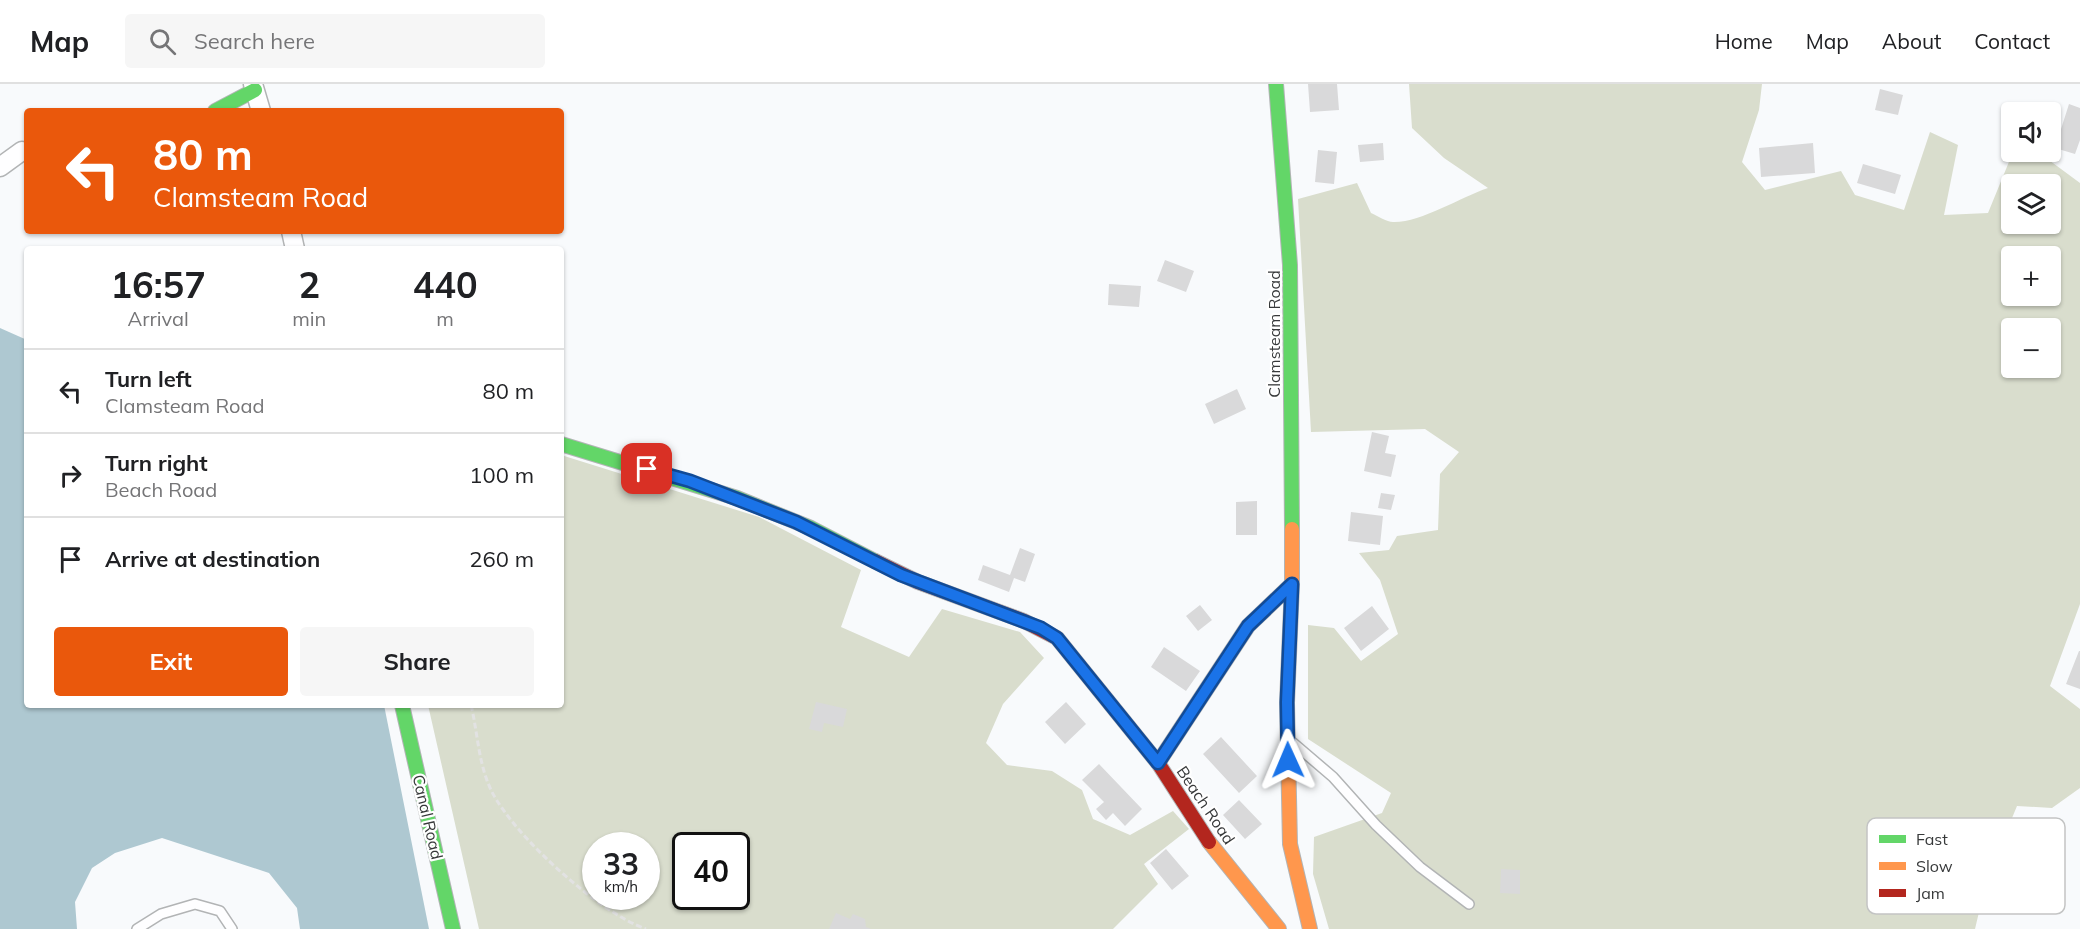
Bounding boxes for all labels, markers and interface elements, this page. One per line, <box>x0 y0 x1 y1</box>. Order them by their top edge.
search box <box>125 14 545 68</box>
text: Map <box>30 24 89 59</box>
icon: search <box>146 25 179 58</box>
text: Search here <box>194 27 315 55</box>
text: Home <box>1715 28 1773 54</box>
text: Map <box>1806 28 1849 54</box>
text: About <box>1882 28 1941 54</box>
text: Contact <box>1974 28 2050 54</box>
map controls <box>2001 102 2061 378</box>
button: sound <box>2001 102 2061 162</box>
text: 80 m <box>153 128 253 181</box>
icon: left <box>54 132 132 210</box>
button: layers <box>2001 174 2061 234</box>
text: Clamsteam Road <box>153 180 368 214</box>
button: + <box>2001 246 2061 306</box>
text: 16:57 <box>110 262 206 307</box>
text: 2 <box>298 262 320 307</box>
text: 440 <box>413 262 478 307</box>
street label: Clamsteam Road <box>1264 270 1284 398</box>
text: Arrival <box>128 306 189 331</box>
text: min <box>292 306 326 331</box>
text: m <box>436 306 454 331</box>
button: − <box>2001 318 2061 378</box>
text: Turn left <box>105 365 192 393</box>
icon: left <box>54 375 87 408</box>
text: 80 m <box>483 377 534 405</box>
text: Clamsteam Road <box>105 393 264 418</box>
pin <box>621 443 672 494</box>
text: Turn right <box>105 449 208 477</box>
icon: arrive <box>630 452 663 485</box>
icon: right <box>54 459 87 492</box>
text: 100 m <box>469 461 534 489</box>
text: Beach Road <box>105 477 217 502</box>
icon: arrive <box>54 543 87 576</box>
text: Arrive at destination <box>105 545 320 573</box>
text: 260 m <box>469 545 534 573</box>
button: Exit <box>54 627 288 696</box>
button: Share <box>300 627 534 696</box>
position arrow <box>1256 728 1320 792</box>
street label: Beach Road <box>1173 762 1239 848</box>
street label: Canal Road <box>409 773 447 861</box>
legend <box>1867 818 2065 914</box>
text: Fast <box>1916 829 1948 849</box>
speed limit sign: 40 <box>672 832 750 910</box>
text: 33 <box>603 845 639 883</box>
text: Slow <box>1916 856 1953 876</box>
text: km/h <box>604 877 638 896</box>
text: Jam <box>1916 883 1945 903</box>

